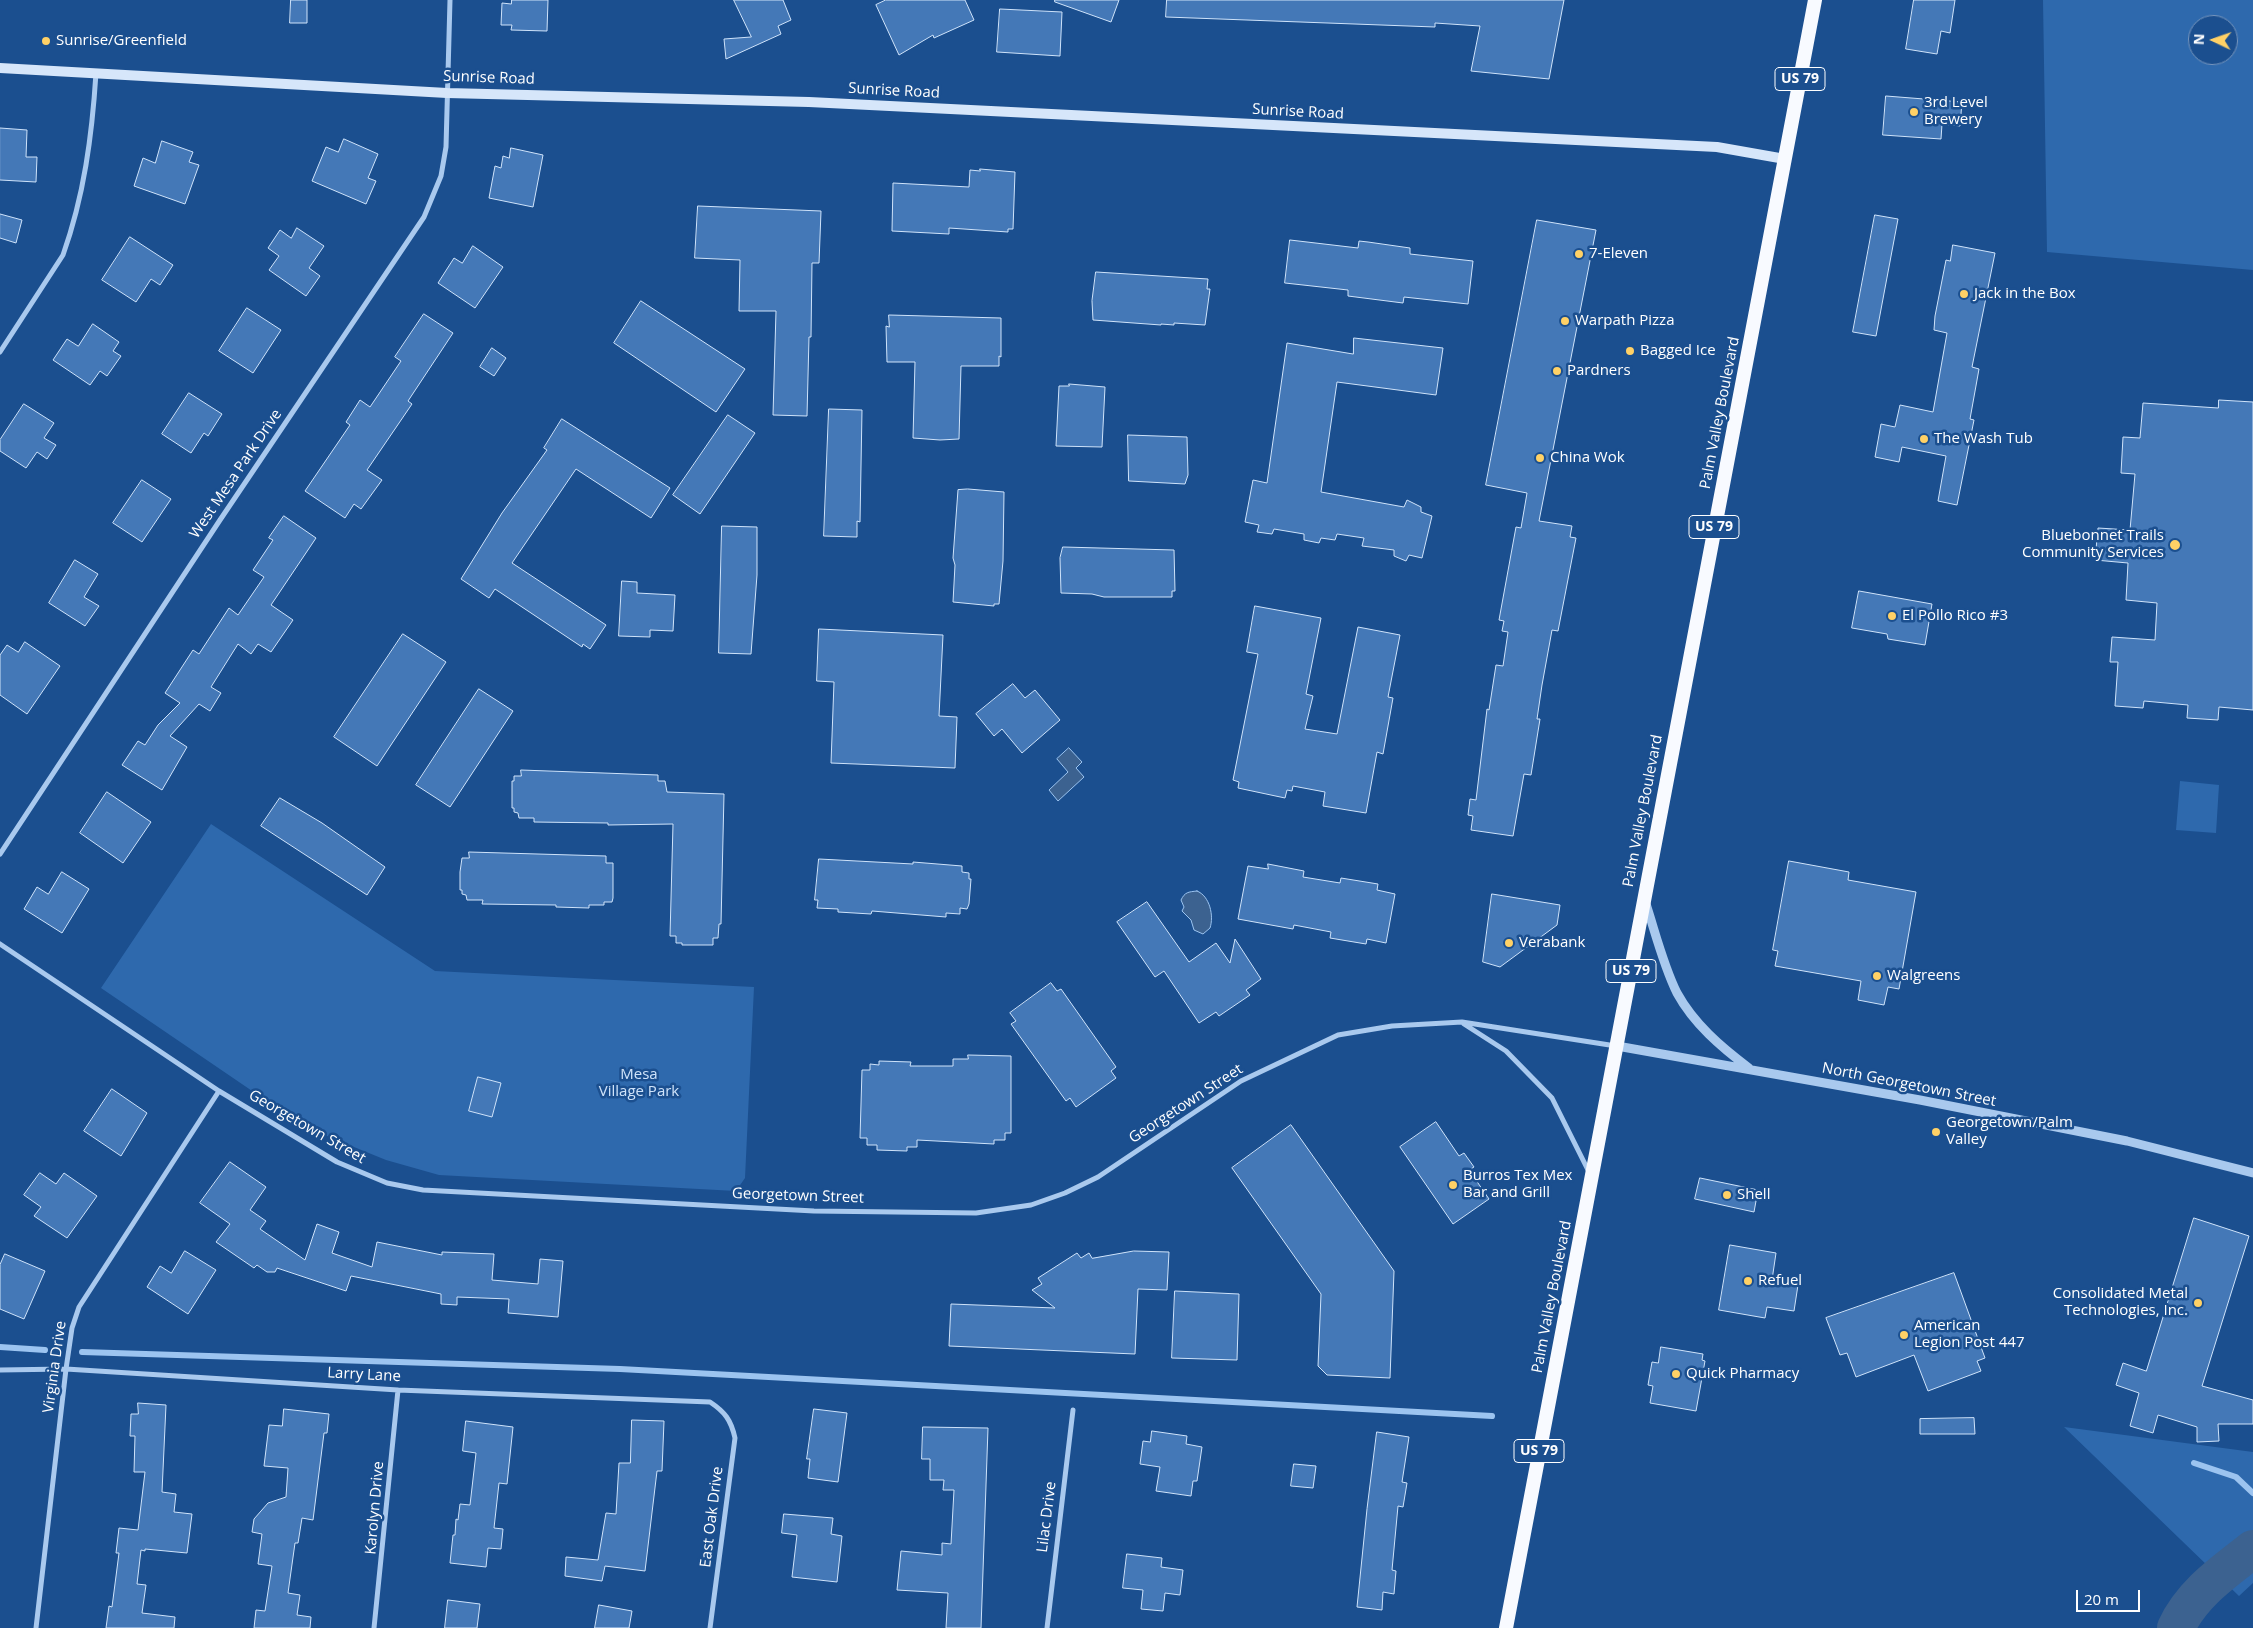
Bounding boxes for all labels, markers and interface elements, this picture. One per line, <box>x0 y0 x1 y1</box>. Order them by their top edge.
north arrow <box>2188 15 2238 65</box>
place label: Sunrise/Greenfield <box>56 32 187 50</box>
text: N <box>2189 33 2208 45</box>
marker: Sunrise/Greenfield <box>40 35 52 47</box>
street label: Sunrise Road <box>443 67 535 89</box>
road number: US 79 <box>1775 68 1825 90</box>
street label: Sunrise Road <box>848 80 940 102</box>
place label: 3rd Level Brewery <box>1924 94 1988 129</box>
street label: Sunrise Road <box>1252 101 1344 123</box>
marker: 3rd Level Brewery <box>1908 106 1920 118</box>
place label: 7-Eleven <box>1589 245 1648 263</box>
marker: 7-Eleven <box>1573 248 1585 260</box>
place label: Jack in the Box <box>1974 285 2076 303</box>
marker: Jack in the Box <box>1958 288 1970 300</box>
place label: Warpath Pizza <box>1575 312 1674 330</box>
marker: Warpath Pizza <box>1559 315 1571 327</box>
street label: Palm Valley Boulevard <box>1696 335 1744 491</box>
place label: Bagged Ice <box>1640 342 1716 360</box>
marker: Bagged Ice <box>1624 345 1636 357</box>
place label: Pardners <box>1567 362 1631 380</box>
marker: Pardners <box>1551 365 1563 377</box>
street label: West Mesa Park Drive <box>186 406 286 542</box>
place label: The Wash Tub <box>1934 430 2033 448</box>
marker: The Wash Tub <box>1918 433 1930 445</box>
place label: China Wok <box>1550 449 1625 467</box>
marker: China Wok <box>1534 452 1546 464</box>
road number: US 79 <box>1689 516 1739 538</box>
place label: Bluebonnet Trails Community Services <box>2022 527 2164 562</box>
marker: Bluebonnet Trails Community Services <box>2168 538 2182 552</box>
place label: El Pollo Rico #3 <box>1902 607 2008 625</box>
marker: El Pollo Rico #3 <box>1886 610 1898 622</box>
street label: Palm Valley Boulevard <box>1619 733 1667 889</box>
place label: Verabank <box>1519 934 1585 952</box>
marker: Verabank <box>1503 937 1515 949</box>
road number: US 79 <box>1606 959 1656 982</box>
place label: Walgreens <box>1887 967 1960 985</box>
marker: Walgreens <box>1871 970 1883 982</box>
street label: North Georgetown Street <box>1820 1059 1998 1111</box>
street label: Georgetown Street <box>1126 1060 1246 1148</box>
park label: Mesa Village Park <box>599 1066 679 1101</box>
street label: Georgetown Street <box>245 1086 369 1168</box>
place label: Georgetown/Palm Valley <box>1946 1114 2073 1149</box>
marker: Georgetown/Palm Valley <box>1930 1126 1942 1138</box>
place label: Burros Tex Mex Bar and Grill <box>1463 1167 1572 1202</box>
marker: Burros Tex Mex Bar and Grill <box>1447 1179 1459 1191</box>
street label: Georgetown Street <box>732 1185 864 1207</box>
place label: Shell <box>1737 1186 1770 1204</box>
marker: Shell <box>1721 1189 1733 1201</box>
street label: Palm Valley Boulevard <box>1528 1219 1576 1375</box>
place label: Refuel <box>1758 1272 1802 1290</box>
marker: Refuel <box>1742 1275 1754 1287</box>
place label: Consolidated Metal Technologies, Inc. <box>2053 1285 2188 1320</box>
marker: Consolidated Metal Technologies, Inc. <box>2192 1297 2204 1309</box>
place label: American Legion Post 447 <box>1914 1317 2024 1352</box>
street label: Virginia Drive <box>40 1320 70 1414</box>
marker: American Legion Post 447 <box>1898 1329 1910 1341</box>
street label: Larry Lane <box>327 1364 401 1386</box>
place label: Quick Pharmacy <box>1686 1365 1799 1383</box>
marker: Quick Pharmacy <box>1670 1368 1682 1380</box>
road number: US 79 <box>1514 1440 1564 1462</box>
street label: Karolyn Drive <box>362 1461 388 1555</box>
street label: East Oak Drive <box>697 1466 727 1568</box>
street label: Lilac Drive <box>1034 1480 1060 1554</box>
scale bar <box>2078 1580 2142 1612</box>
text: 20 m <box>2084 1589 2119 1609</box>

